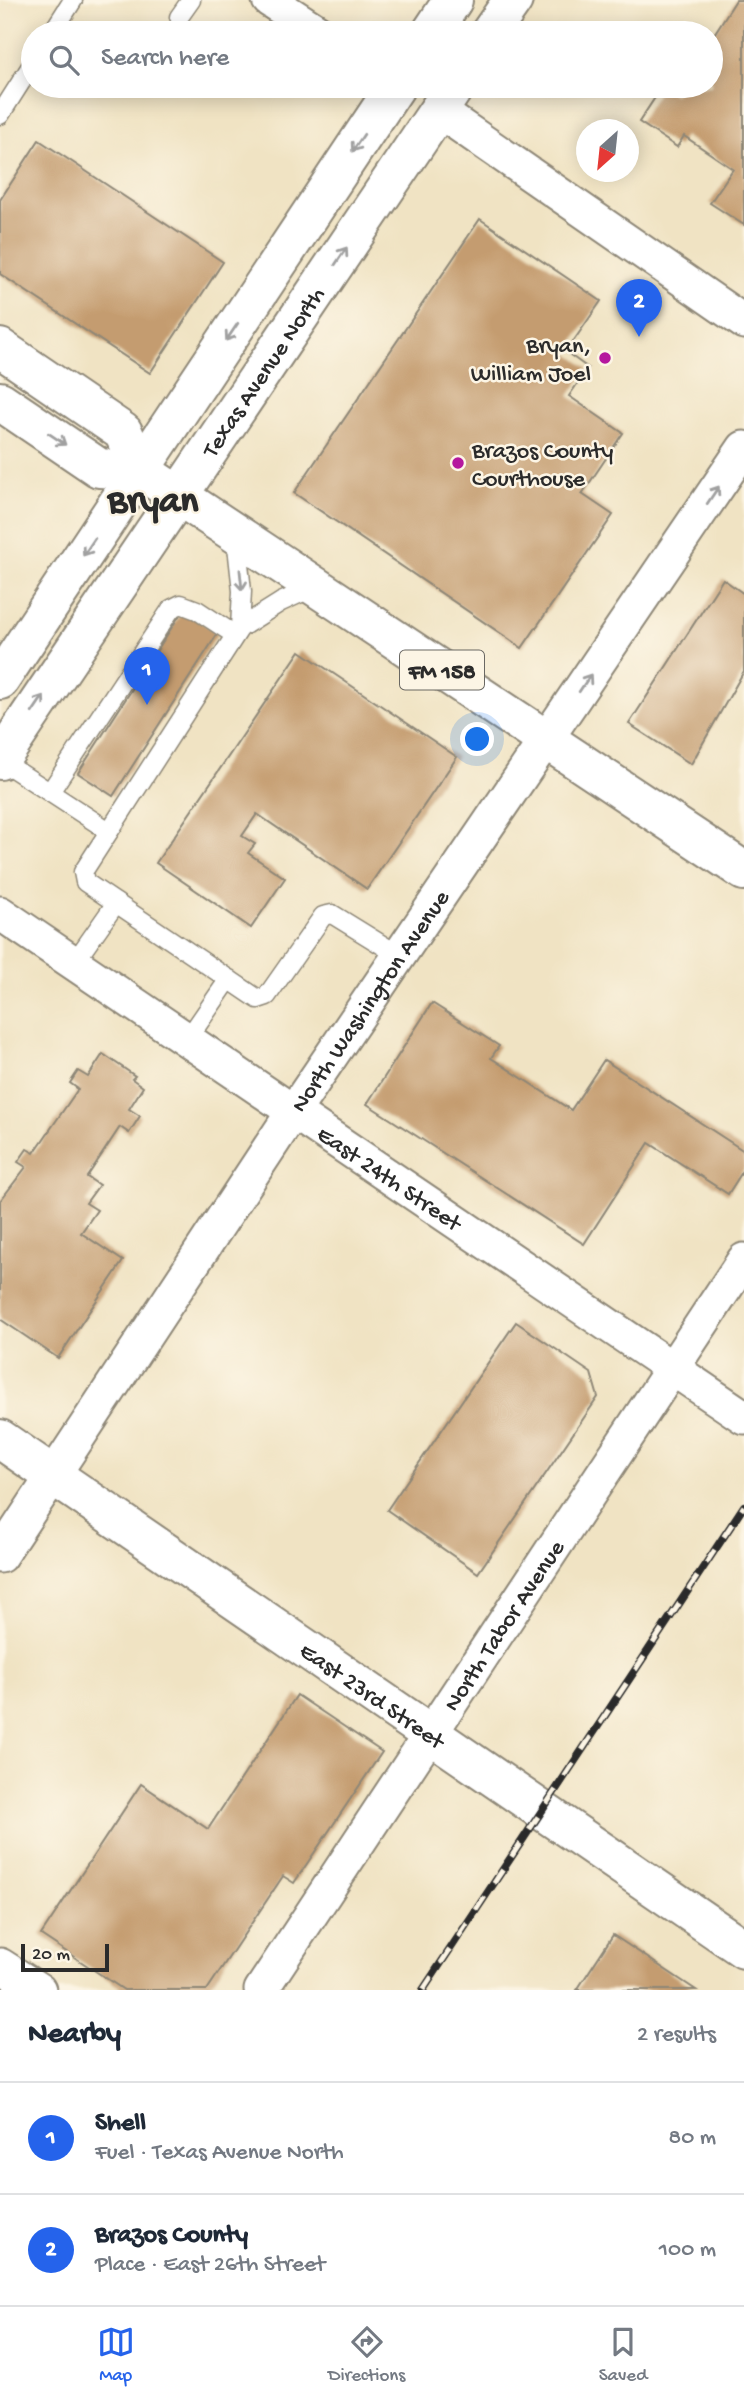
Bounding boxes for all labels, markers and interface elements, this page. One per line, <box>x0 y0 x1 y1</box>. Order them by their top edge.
search box <box>21 21 723 98</box>
icon: search <box>45 41 83 79</box>
text: Search here <box>101 44 229 75</box>
north arrow <box>576 119 639 182</box>
one-way arrow <box>351 132 365 152</box>
one-way arrow <box>334 247 348 266</box>
pin: 2 <box>616 279 662 337</box>
street label: Texas Avenue North <box>196 282 333 466</box>
one-way arrow <box>225 322 239 341</box>
place label: Bryan, William Joel <box>471 333 591 390</box>
marker: Bryan, William Joel <box>597 350 613 366</box>
one-way arrow <box>46 432 66 446</box>
place label: Brazos County Courthouse <box>471 438 614 495</box>
marker: Brazos County Courthouse <box>450 455 466 471</box>
district label: Bryan <box>106 481 199 525</box>
one-way arrow <box>706 485 720 505</box>
one-way arrow <box>82 537 96 556</box>
one-way arrow <box>235 568 248 591</box>
pin: 1 <box>124 647 170 705</box>
road number: FM 158 <box>400 650 484 690</box>
one-way arrow <box>578 674 592 693</box>
one-way arrow <box>31 694 45 714</box>
your location <box>460 722 494 756</box>
street label: North Washington Avenue <box>286 885 458 1119</box>
street label: East 24th Street <box>310 1121 468 1240</box>
street label: North Tabor Avenue <box>439 1535 573 1718</box>
street label: East 23rd Street <box>293 1638 451 1758</box>
scale bar <box>21 1941 108 1973</box>
text: 20 m <box>32 1944 70 1967</box>
text: Nearby <box>28 2018 121 2053</box>
text: 2 results <box>637 2022 716 2049</box>
text: Shell <box>95 2109 146 2140</box>
text: 1 <box>46 2125 56 2152</box>
text: 80 m <box>669 2125 716 2152</box>
text: Fuel · Texas Avenue North <box>95 2140 344 2167</box>
text: Brazos County <box>95 2221 248 2252</box>
text: 2 <box>45 2237 57 2264</box>
text: 100 m <box>659 2237 716 2264</box>
text: Place · East 26th Street <box>95 2252 325 2279</box>
tab: Map <box>97 2323 135 2388</box>
tab: Directions <box>328 2323 405 2388</box>
tab: Saved <box>599 2323 647 2388</box>

